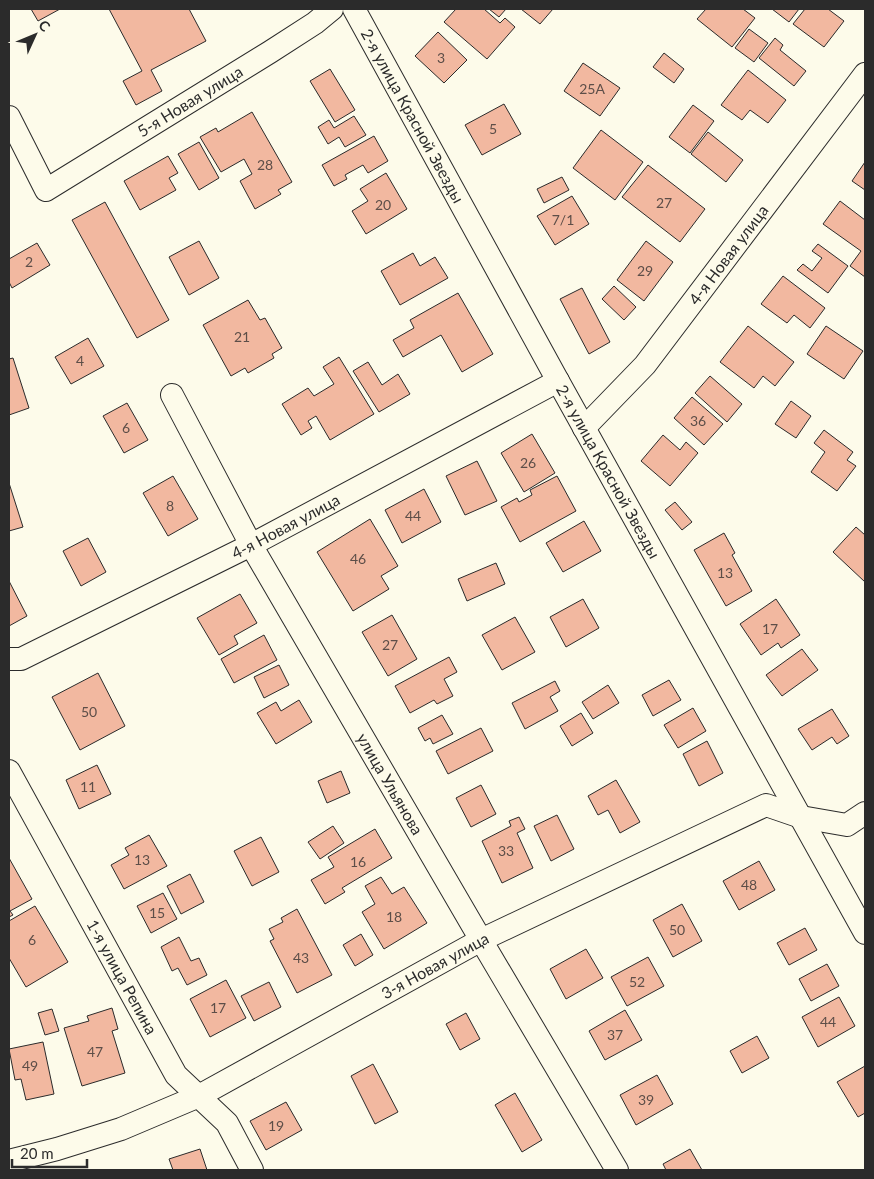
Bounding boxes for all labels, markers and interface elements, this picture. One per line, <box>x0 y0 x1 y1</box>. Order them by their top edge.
north arrow <box>10 10 60 60</box>
text: С <box>35 16 55 35</box>
street label: 2-я улица Красной Звезды <box>358 25 468 206</box>
house number: 3 <box>437 49 445 66</box>
street label: 5-я Новая улица <box>134 61 246 140</box>
house number: 25А <box>579 80 605 97</box>
house number: 5 <box>489 120 497 137</box>
house number: 28 <box>257 156 273 173</box>
house number: 27 <box>656 194 672 211</box>
house number: 20 <box>375 196 391 213</box>
street label: 4-я Новая улица <box>684 201 772 308</box>
house number: 7/1 <box>552 211 574 228</box>
house number: 2 <box>25 253 33 270</box>
house number: 29 <box>637 262 653 279</box>
house number: 21 <box>234 328 250 345</box>
house number: 4 <box>76 352 84 369</box>
street label: 2-я улица Красной Звезды <box>553 381 665 562</box>
house number: 36 <box>690 412 706 429</box>
house number: 6 <box>122 419 130 436</box>
house number: 26 <box>520 454 536 471</box>
street label: 4-я Новая улица <box>228 489 343 562</box>
house number: 8 <box>166 497 174 514</box>
house number: 44 <box>405 507 421 524</box>
house number: 46 <box>350 550 366 567</box>
house number: 13 <box>717 564 733 581</box>
house number: 17 <box>762 620 778 637</box>
house number: 27 <box>382 636 398 653</box>
house number: 50 <box>81 703 97 720</box>
street label: улица Ульянова <box>354 729 428 838</box>
house number: 11 <box>80 778 96 795</box>
house number: 33 <box>498 842 514 859</box>
house number: 13 <box>134 851 150 868</box>
house number: 16 <box>350 853 366 870</box>
house number: 48 <box>741 876 757 893</box>
house number: 15 <box>149 904 165 921</box>
house number: 18 <box>386 908 402 925</box>
street label: 1-я улица Репина <box>83 916 162 1037</box>
house number: 50 <box>669 921 685 938</box>
street label: 3-я Новая улица <box>378 928 492 1002</box>
house number: 6 <box>28 931 36 948</box>
house number: 43 <box>293 949 309 966</box>
house number: 52 <box>629 973 645 990</box>
house number: 17 <box>210 999 226 1016</box>
house number: 44 <box>820 1013 836 1030</box>
house number: 37 <box>607 1026 623 1043</box>
house number: 47 <box>87 1043 103 1060</box>
house number: 49 <box>22 1057 38 1074</box>
house number: 39 <box>638 1091 654 1108</box>
house number: 19 <box>268 1117 284 1134</box>
scale bar <box>12 1136 88 1168</box>
text: 20 m <box>20 1144 54 1162</box>

